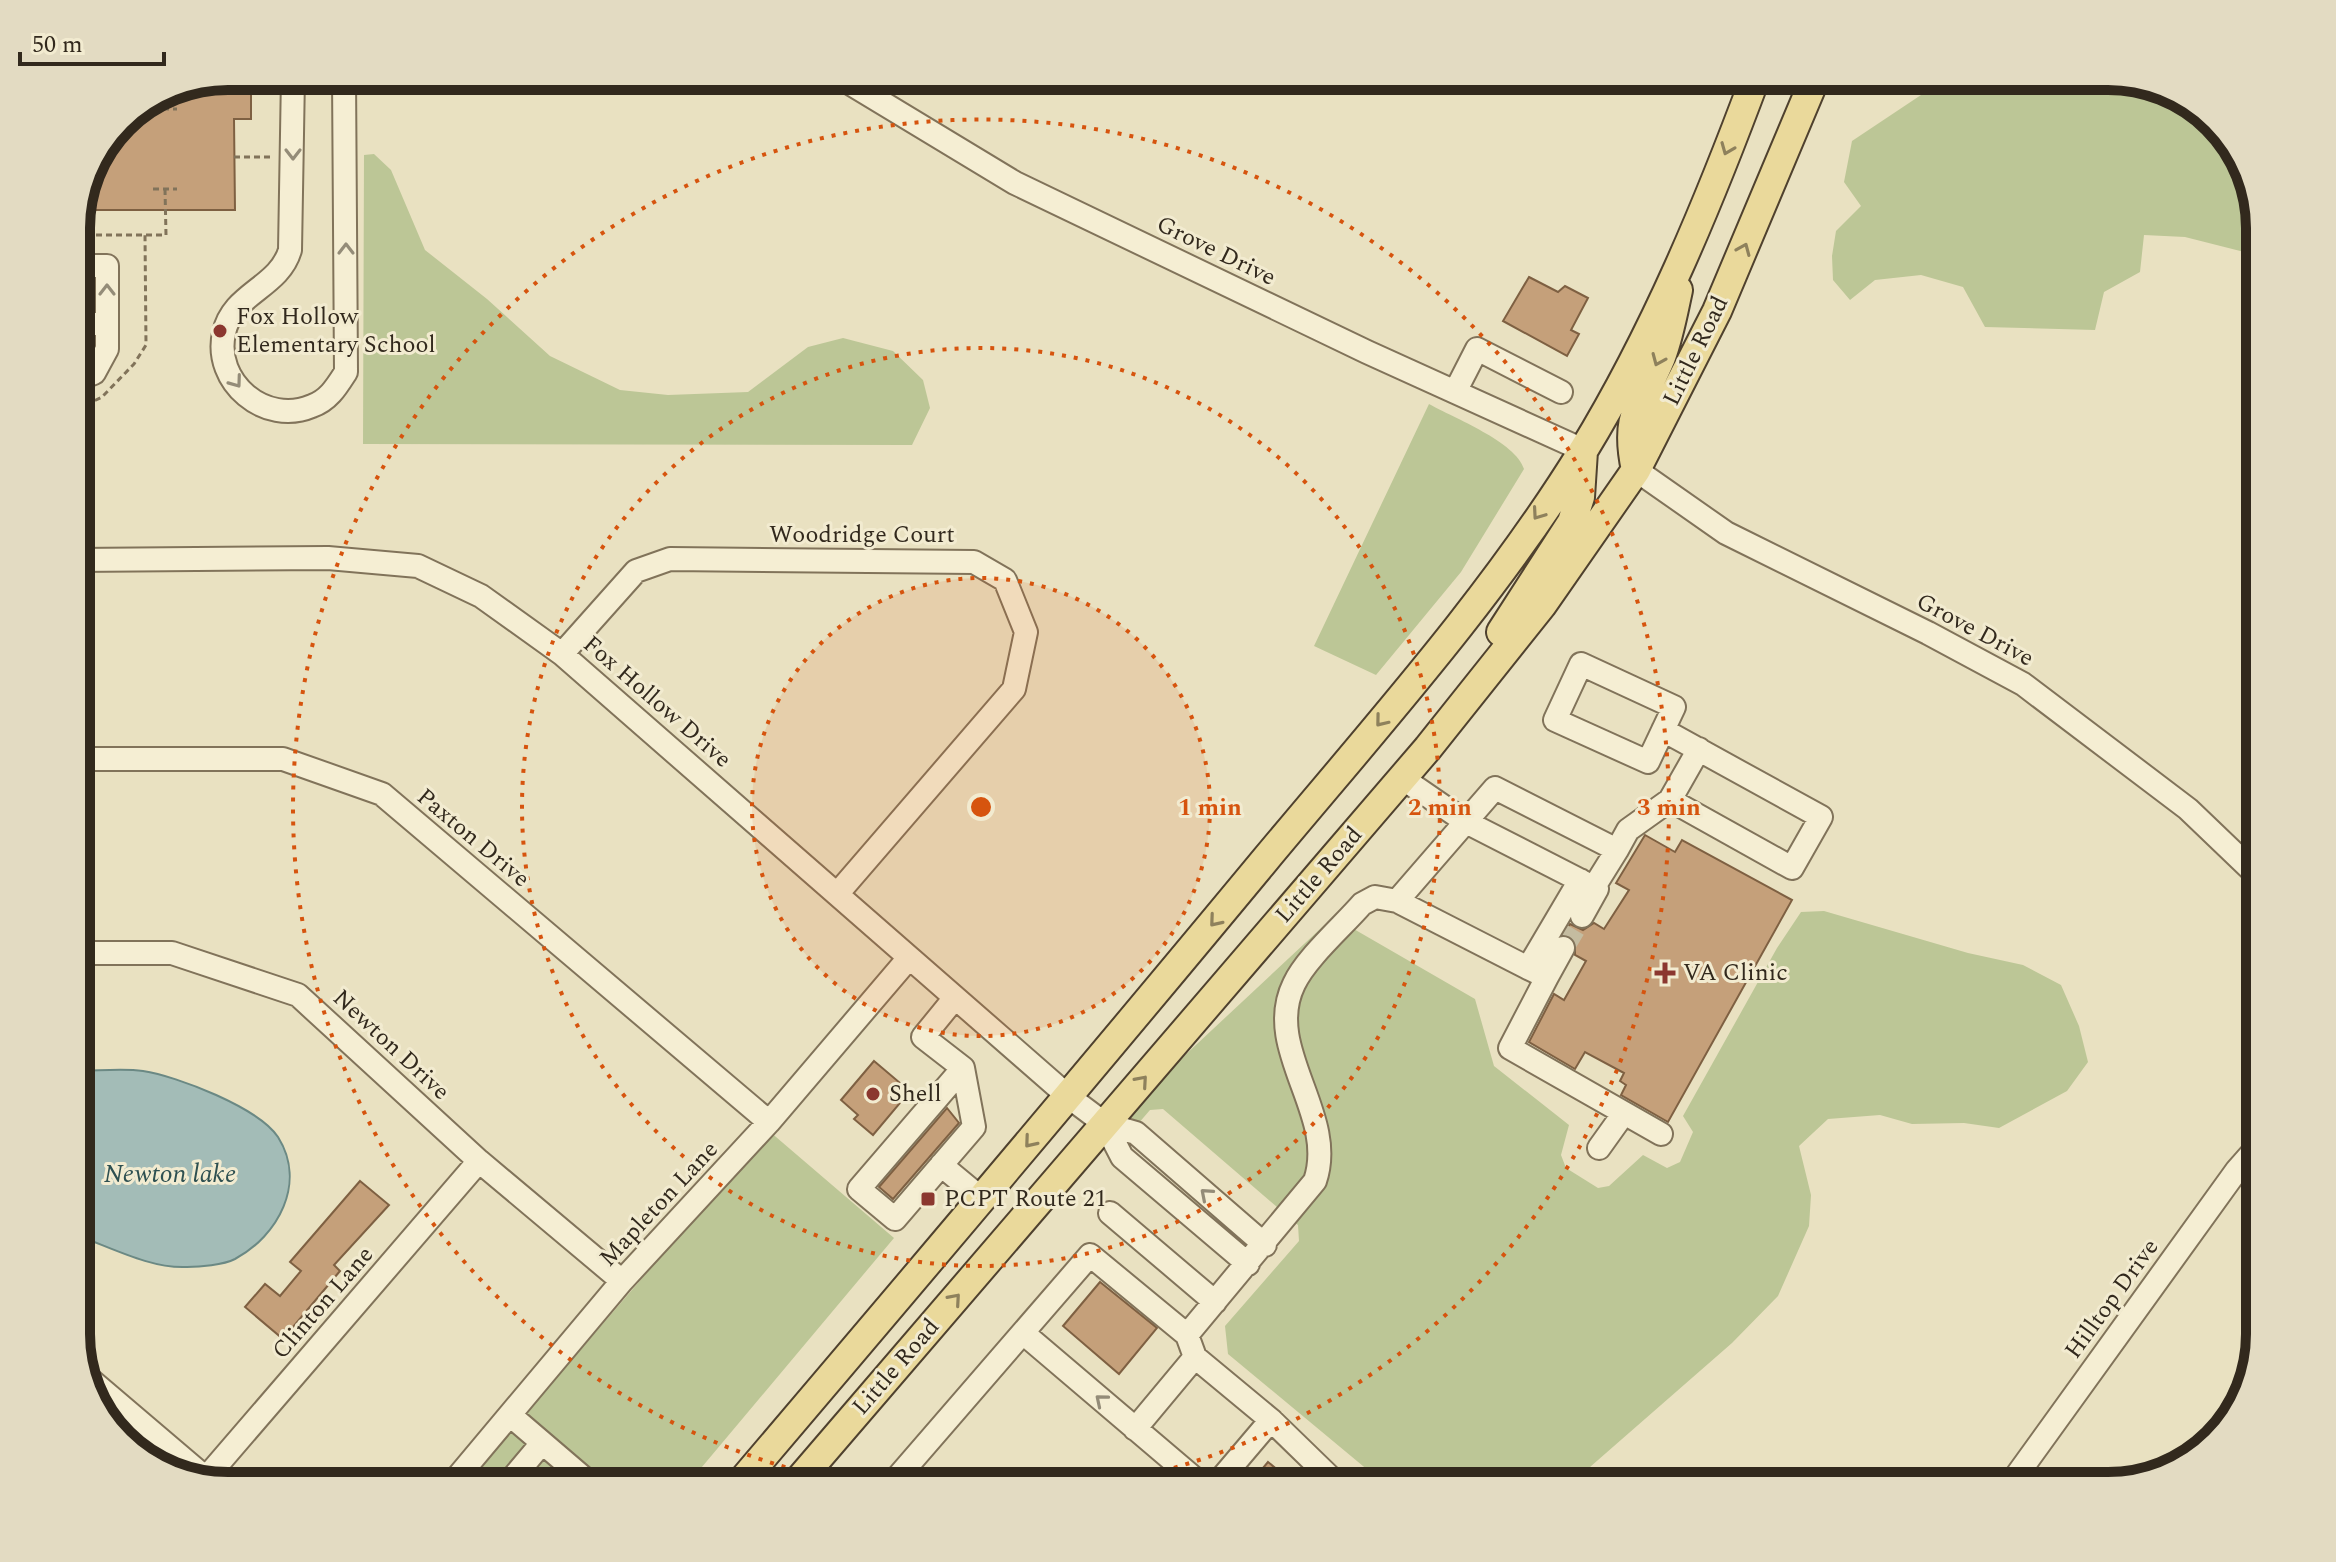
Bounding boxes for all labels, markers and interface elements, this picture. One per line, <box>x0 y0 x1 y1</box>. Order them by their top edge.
scale bar <box>20 16 164 66</box>
text: 50 m <box>32 27 83 63</box>
one-way arrow <box>1721 141 1737 155</box>
one-way arrow <box>284 148 302 161</box>
street label: Grove Drive <box>1150 207 1282 295</box>
one-way arrow <box>337 242 355 255</box>
one-way arrow <box>1734 243 1750 258</box>
one-way arrow <box>98 283 116 296</box>
street label: Little Road <box>1654 290 1738 412</box>
place label: Fox Hollow Elementary School <box>236 299 436 363</box>
marker: Fox Hollow Elementary School <box>211 322 229 340</box>
one-way arrow <box>1652 352 1668 366</box>
one-way arrow <box>226 374 241 388</box>
one-way arrow <box>1533 506 1548 520</box>
street label: Woodridge Court <box>769 517 955 553</box>
street label: Grove Drive <box>1910 584 2040 676</box>
street label: Fox Hollow Drive <box>575 627 739 777</box>
one-way arrow <box>1376 712 1390 727</box>
street label: Paxton Drive <box>408 780 538 896</box>
text: 1 min <box>1178 790 1242 826</box>
text: 2 min <box>1408 790 1472 826</box>
text: 3 min <box>1637 790 1701 826</box>
centre of rings <box>967 793 995 821</box>
street label: Little Road <box>1267 818 1371 932</box>
one-way arrow <box>1210 912 1225 926</box>
place label: VA Clinic <box>1683 955 1788 991</box>
marker: VA Clinic <box>1654 962 1676 984</box>
street label: Newton Drive <box>324 981 458 1109</box>
place label: Shell <box>889 1076 941 1112</box>
one-way arrow <box>1132 1076 1147 1090</box>
marker: Shell <box>864 1085 882 1103</box>
street label: Mapleton Lane <box>591 1133 727 1275</box>
one-way arrow <box>1025 1133 1040 1148</box>
water label: Newton lake <box>104 1154 236 1194</box>
place label: PCPT Route 21 <box>944 1181 1107 1217</box>
one-way arrow <box>1201 1189 1216 1204</box>
marker: PCPT Route 21 <box>919 1190 937 1208</box>
street label: Hilltop Drive <box>2056 1231 2168 1367</box>
street label: Clinton Lane <box>264 1238 382 1368</box>
one-way arrow <box>945 1294 959 1309</box>
street label: Little Road <box>844 1310 948 1424</box>
one-way arrow <box>1096 1395 1110 1409</box>

